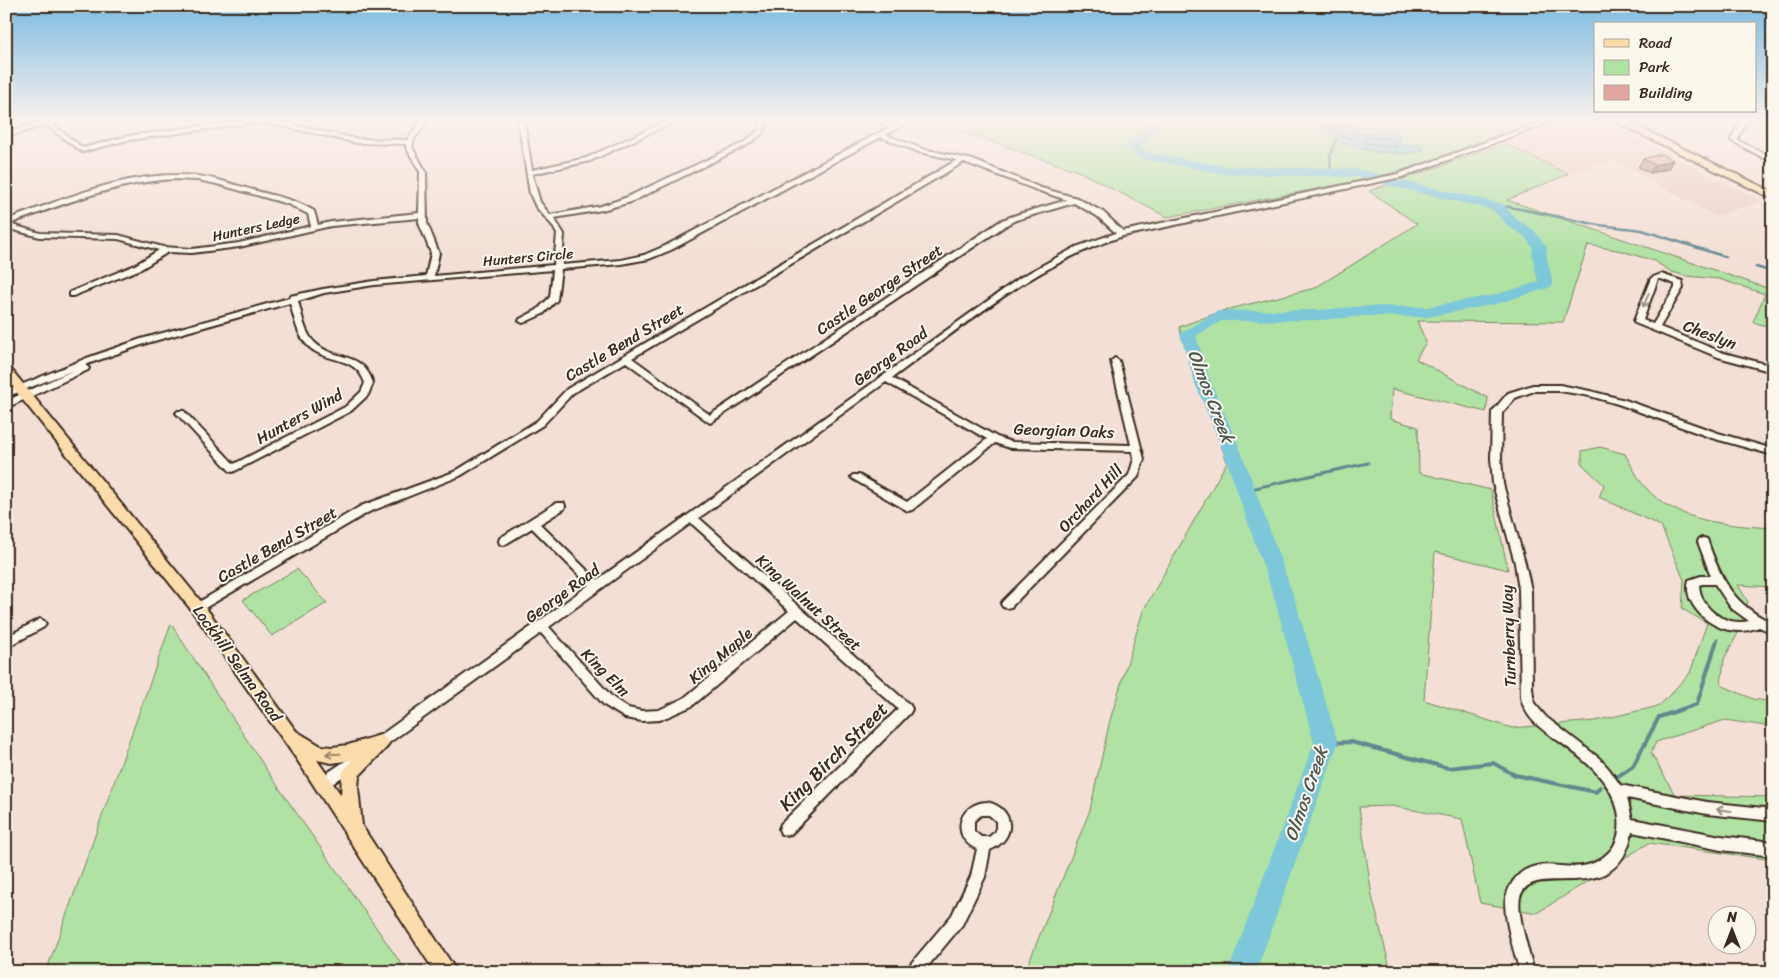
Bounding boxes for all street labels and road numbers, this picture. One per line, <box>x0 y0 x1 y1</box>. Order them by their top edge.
street label: Hunters Ledge <box>210 206 302 249</box>
street label: Castle George Street <box>810 236 949 343</box>
street label: Hunters Circle <box>482 241 574 274</box>
street label: Castle Bend Street <box>559 295 690 390</box>
street label: Cheslyn <box>1679 311 1741 358</box>
street label: George Road <box>847 318 935 394</box>
street label: Hunters Wind <box>250 380 349 452</box>
street label: Georgian Oaks <box>1013 414 1115 447</box>
street label: Orchard Hill <box>1051 457 1130 539</box>
street label: Castle Bend Street <box>212 498 343 591</box>
street label: King Walnut Street <box>749 546 869 658</box>
street label: George Road <box>519 555 607 631</box>
street label: Turnberry Way <box>1492 584 1525 688</box>
street label: Lockhill Selma Road <box>185 598 291 729</box>
street label: King Maple <box>681 619 760 691</box>
street label: King Elm <box>574 641 637 704</box>
street label: King Birch Street <box>771 694 896 819</box>

